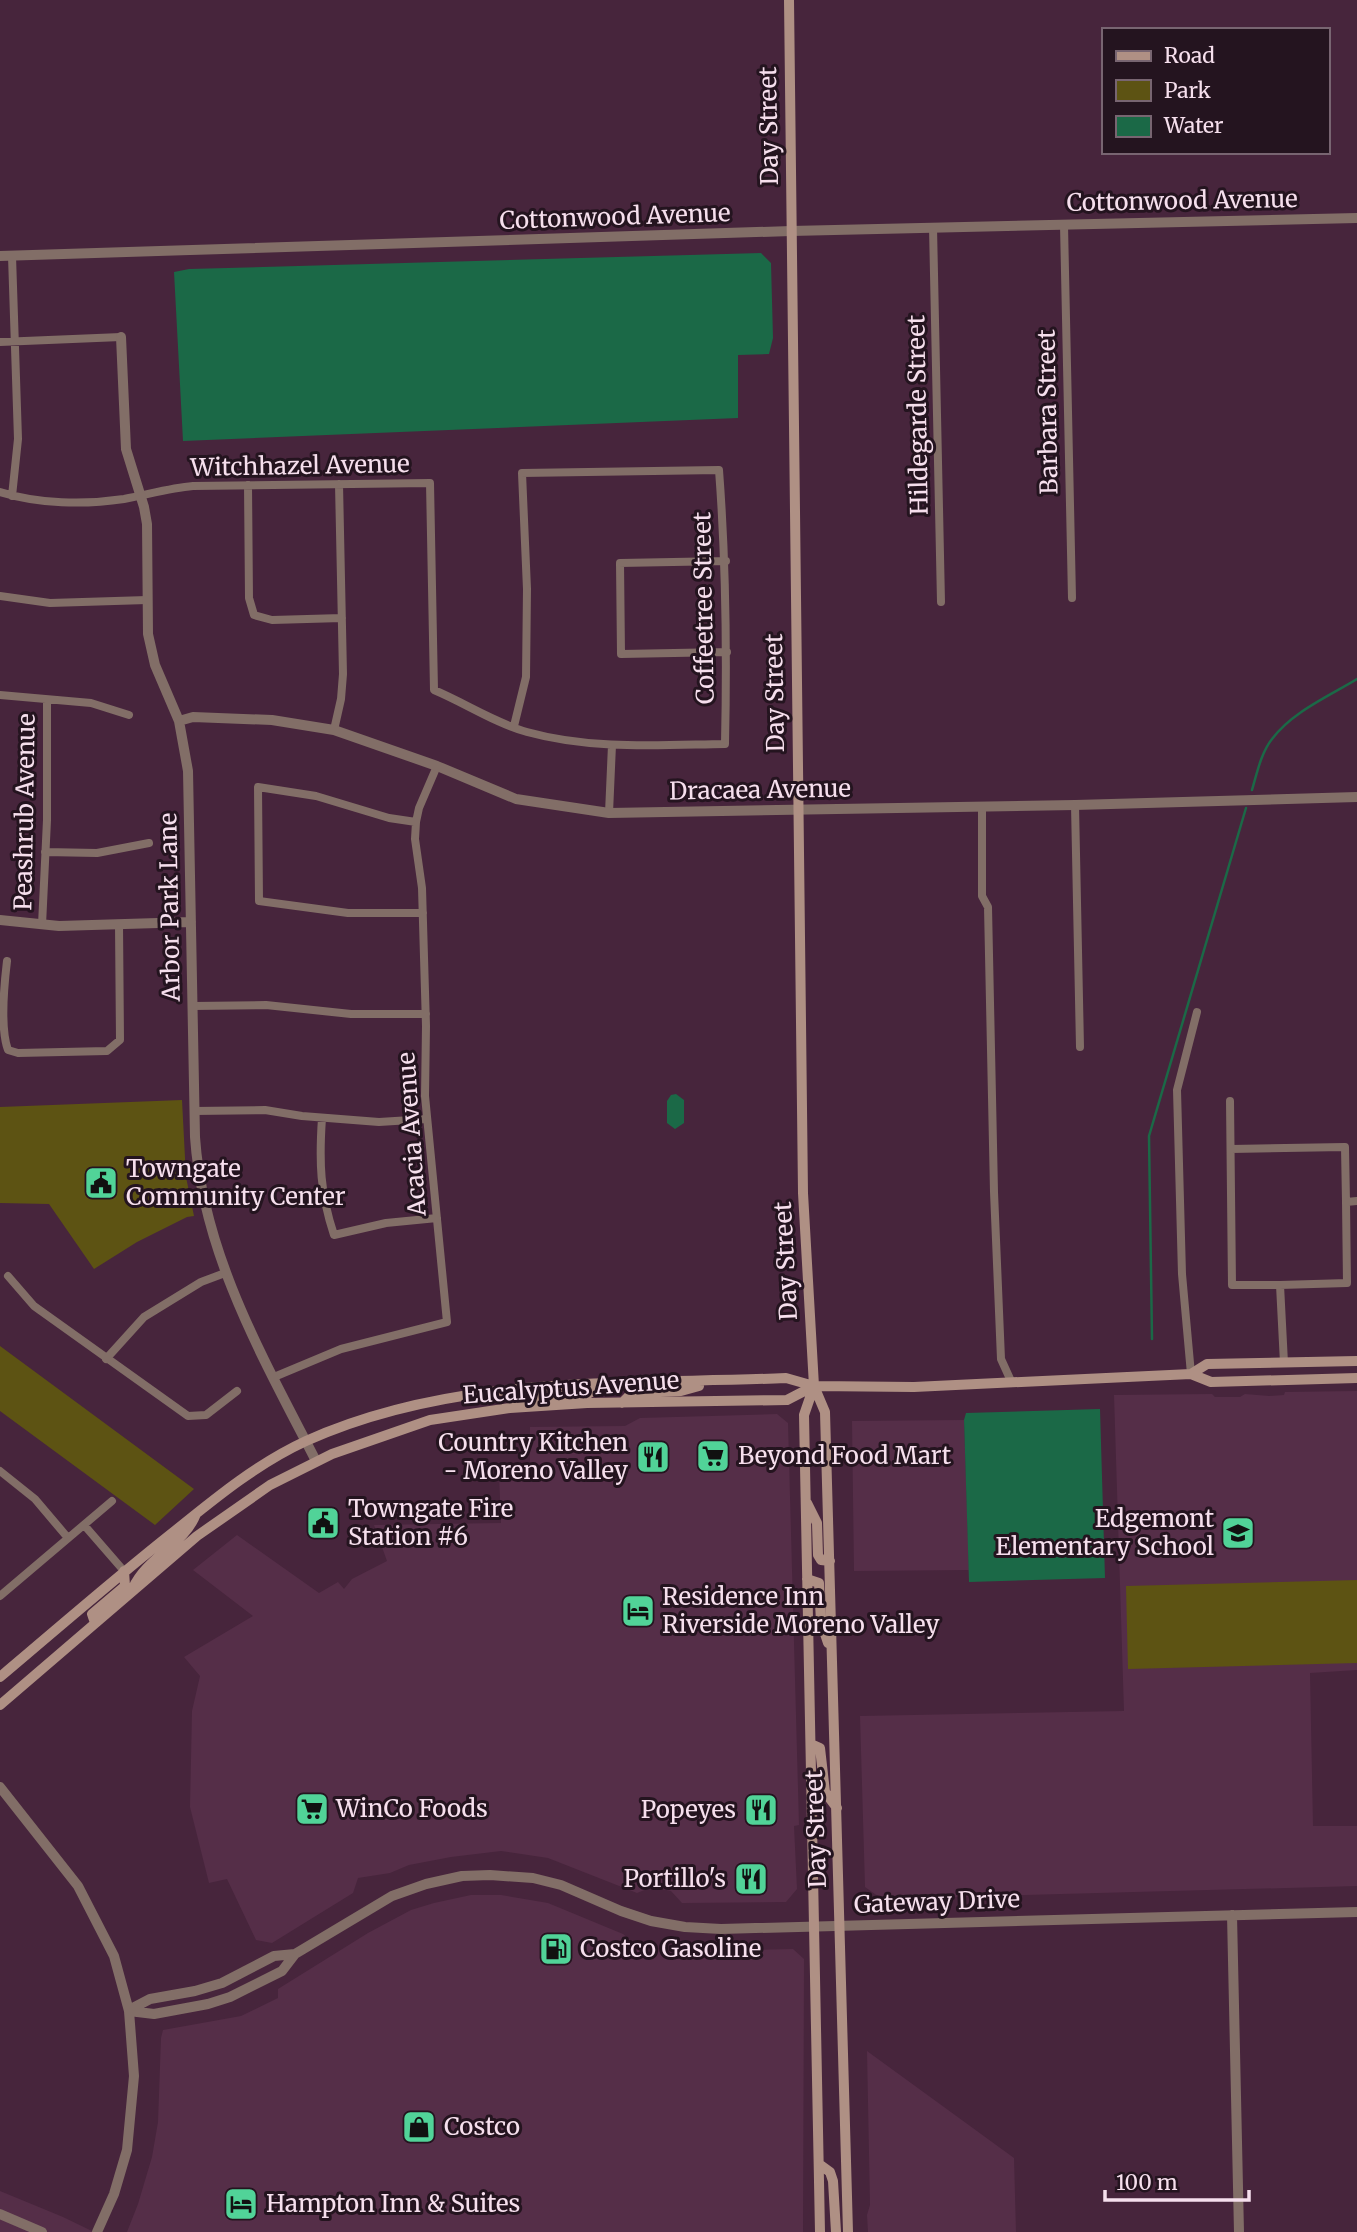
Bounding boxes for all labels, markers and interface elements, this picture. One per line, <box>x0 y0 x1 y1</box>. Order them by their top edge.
legend <box>1102 28 1329 154</box>
text: Road <box>1164 42 1215 69</box>
street label: Day Street <box>752 66 785 186</box>
text: Park <box>1164 77 1211 104</box>
text: Water <box>1163 112 1223 139</box>
street label: Cottonwood Avenue <box>1066 183 1298 218</box>
street label: Cottonwood Avenue <box>499 197 731 236</box>
street label: Hildegarde Street <box>900 314 935 515</box>
street label: Barbara Street <box>1031 328 1064 495</box>
street label: Witchhazel Avenue <box>189 448 410 483</box>
street label: Coffeetree Street <box>686 511 721 705</box>
street label: Day Street <box>758 633 791 753</box>
street label: Peashrub Avenue <box>7 713 42 911</box>
street label: Dracaea Avenue <box>669 772 851 807</box>
street label: Arbor Park Lane <box>152 812 187 1003</box>
street label: Acacia Avenue <box>390 1051 433 1218</box>
place label: Towngate Community Center <box>126 1153 346 1212</box>
public building icon: Towngate Community Center <box>82 1164 120 1202</box>
street label: Day Street <box>767 1200 804 1321</box>
street label: Eucalyptus Avenue <box>462 1364 680 1411</box>
place label: Country Kitchen - Moreno Valley <box>438 1427 628 1486</box>
supermarket icon: Beyond Food Mart <box>694 1437 732 1475</box>
restaurant icon: Country Kitchen - Moreno Valley <box>634 1438 672 1476</box>
place label: Beyond Food Mart <box>738 1440 952 1471</box>
place label: Towngate Fire Station #6 <box>348 1493 513 1552</box>
place label: Edgemont Elementary School <box>995 1503 1215 1562</box>
public building icon: Towngate Fire Station #6 <box>304 1504 342 1542</box>
school or university icon: Edgemont Elementary School <box>1219 1514 1257 1552</box>
place label: Residence Inn Riverside Moreno Valley <box>662 1581 940 1640</box>
hotel icon: Residence Inn Riverside Moreno Valley <box>619 1592 657 1630</box>
street label: Day Street <box>798 1768 833 1889</box>
supermarket icon: WinCo Foods <box>293 1790 331 1828</box>
restaurant icon: Popeyes <box>742 1791 780 1829</box>
place label: WinCo Foods <box>335 1793 488 1824</box>
place label: Popeyes <box>641 1794 736 1825</box>
restaurant icon: Portillo's <box>732 1860 770 1898</box>
place label: Portillo's <box>624 1863 726 1894</box>
street label: Gateway Drive <box>853 1883 1021 1920</box>
fuel station icon: Costco Gasoline <box>537 1930 575 1968</box>
place label: Costco Gasoline <box>580 1933 761 1964</box>
shop icon: Costco <box>400 2108 438 2146</box>
place label: Costco <box>444 2111 520 2142</box>
scale bar <box>1105 2158 1248 2202</box>
text: 100 m <box>1116 2169 1178 2196</box>
hotel icon: Hampton Inn & Suites <box>222 2185 260 2223</box>
place label: Hampton Inn & Suites <box>266 2188 520 2219</box>

